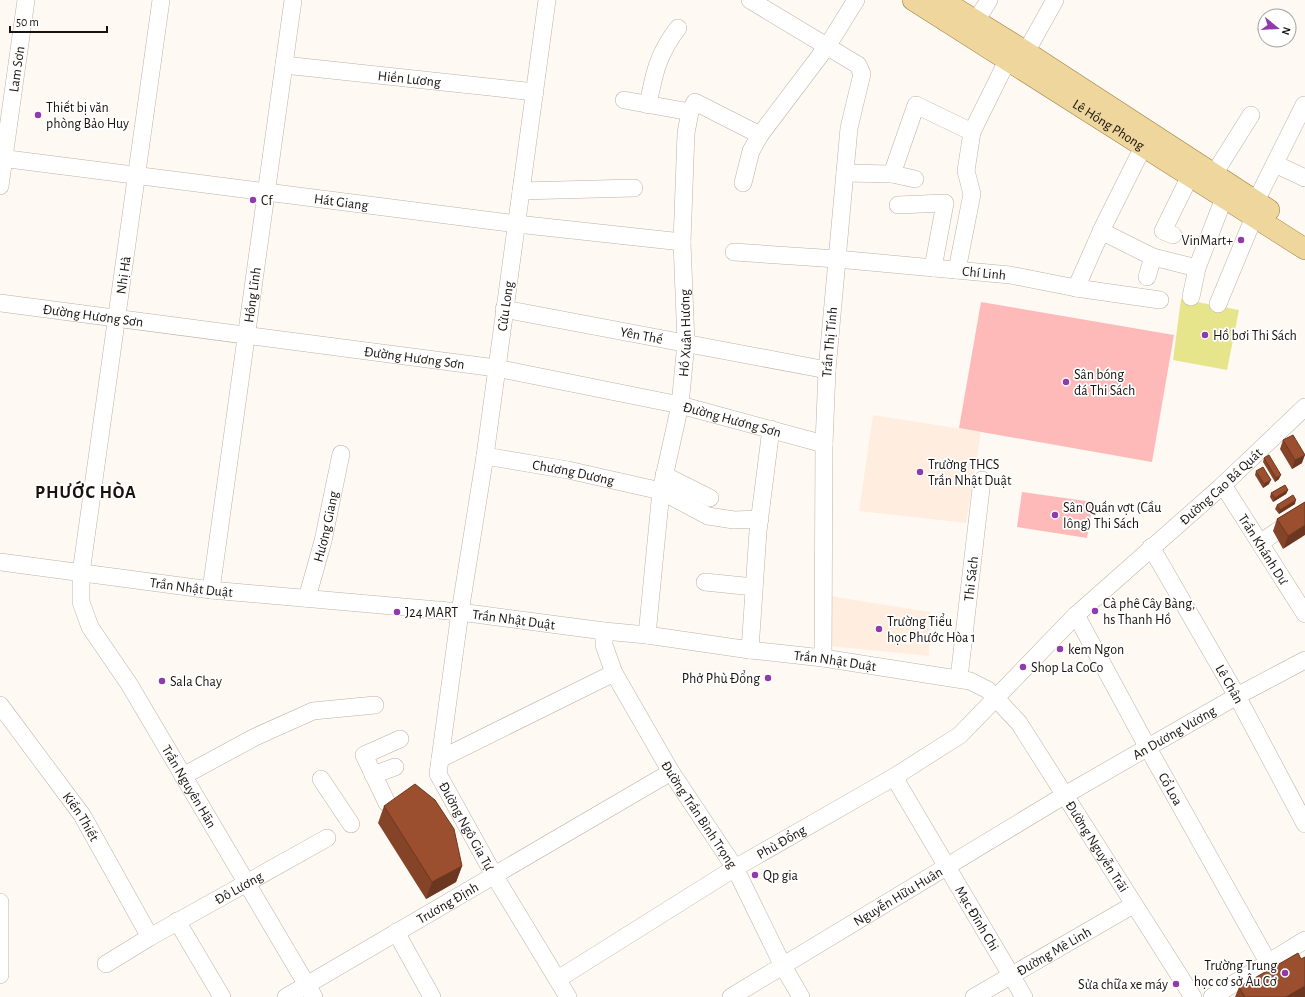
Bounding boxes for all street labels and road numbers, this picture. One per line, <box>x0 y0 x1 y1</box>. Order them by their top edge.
street label: Lam Sơn <box>7 45 27 93</box>
street label: Hiền Lương <box>377 69 442 90</box>
street label: Lê Hồng Phong <box>1070 97 1147 153</box>
street label: Hát Giang <box>313 192 369 213</box>
street label: Nhị Hà <box>114 255 134 295</box>
street label: Chí Linh <box>961 265 1007 283</box>
street label: Hồng Lĩnh <box>242 266 264 324</box>
street label: Cửu Long <box>496 280 516 332</box>
street label: Hồ Xuân Hương <box>677 289 694 378</box>
street label: Đường Hương Sơn <box>42 303 144 330</box>
street label: Trần Thị Tính <box>819 306 840 378</box>
street label: Yên Thế <box>619 325 664 347</box>
street label: Đường Hương Sơn <box>363 345 465 372</box>
street label: Đường Hương Sơn <box>681 400 783 440</box>
street label: Đường Cao Bá Quát <box>1177 445 1266 528</box>
street label: Chương Dương <box>531 458 616 488</box>
street label: Hương Giang <box>311 490 341 564</box>
street label: Trần Khánh Dư <box>1235 512 1291 588</box>
street label: Thi Sách <box>962 556 981 602</box>
street label: Trần Nhật Duật <box>149 576 234 600</box>
street label: Trần Nhật Duật <box>471 608 556 633</box>
street label: Trần Nhật Duật <box>793 649 878 674</box>
street label: Lê Chân <box>1212 662 1246 706</box>
street label: An Dương Vương <box>1130 704 1219 763</box>
street label: Trần Nguyên Hãn <box>159 743 219 831</box>
street label: Đường Trần Bình Trọng <box>658 759 739 871</box>
street label: Cổ Loa <box>1155 771 1185 809</box>
street label: Đường Ngô Gia Tự <box>436 780 496 874</box>
street label: Kiến Thiết <box>60 790 101 844</box>
street label: Đường Nguyễn Trãi <box>1062 799 1131 895</box>
street label: Phù Đổng <box>755 823 809 862</box>
street label: Nguyễn Hữu Huân <box>851 865 945 929</box>
street label: Đô Lương <box>212 869 266 907</box>
street label: Trương Định <box>415 880 481 927</box>
street label: Mạc Đĩnh Chi <box>952 884 1001 954</box>
street label: Đường Mê Linh <box>1015 925 1094 979</box>

